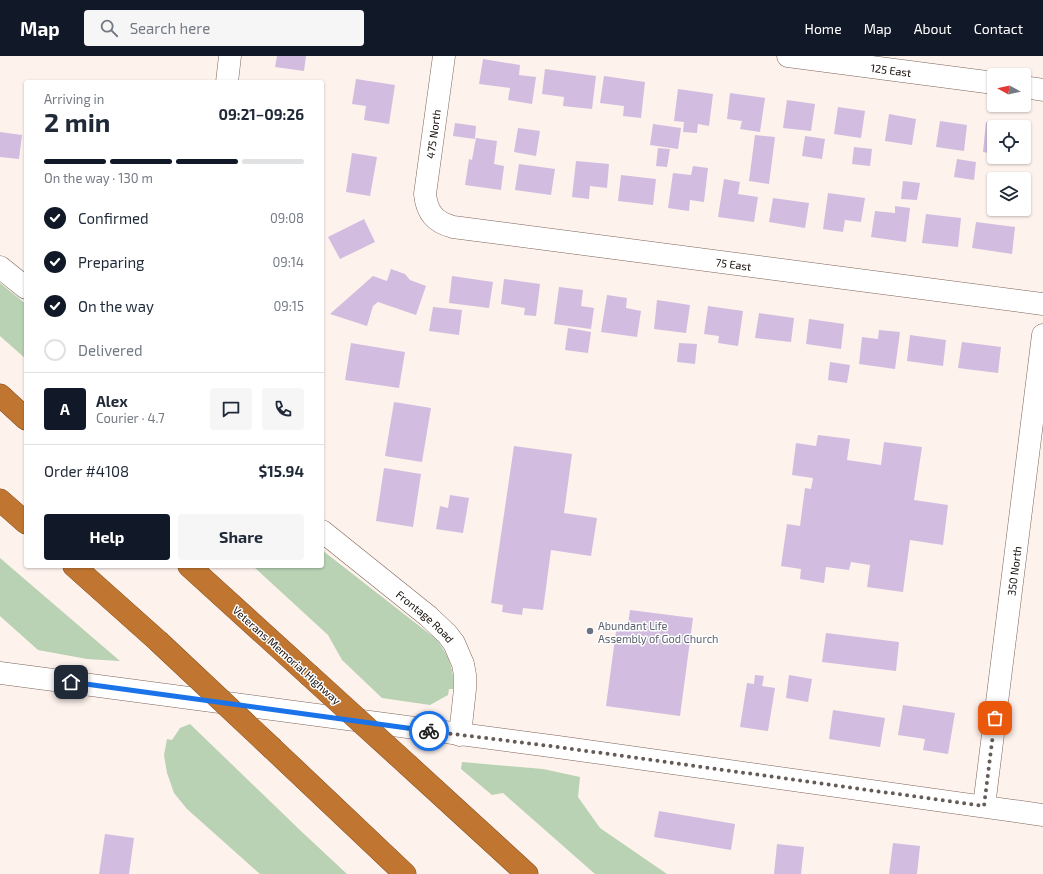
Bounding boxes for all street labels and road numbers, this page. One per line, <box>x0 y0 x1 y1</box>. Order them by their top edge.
street label: 125 East <box>870 60 912 79</box>
street label: 475 North <box>423 108 443 160</box>
street label: 75 East <box>715 255 752 272</box>
street label: 350 North <box>1004 545 1023 597</box>
street label: Frontage Road <box>394 587 457 645</box>
street label: Veterans Memorial Highway <box>230 603 344 707</box>

